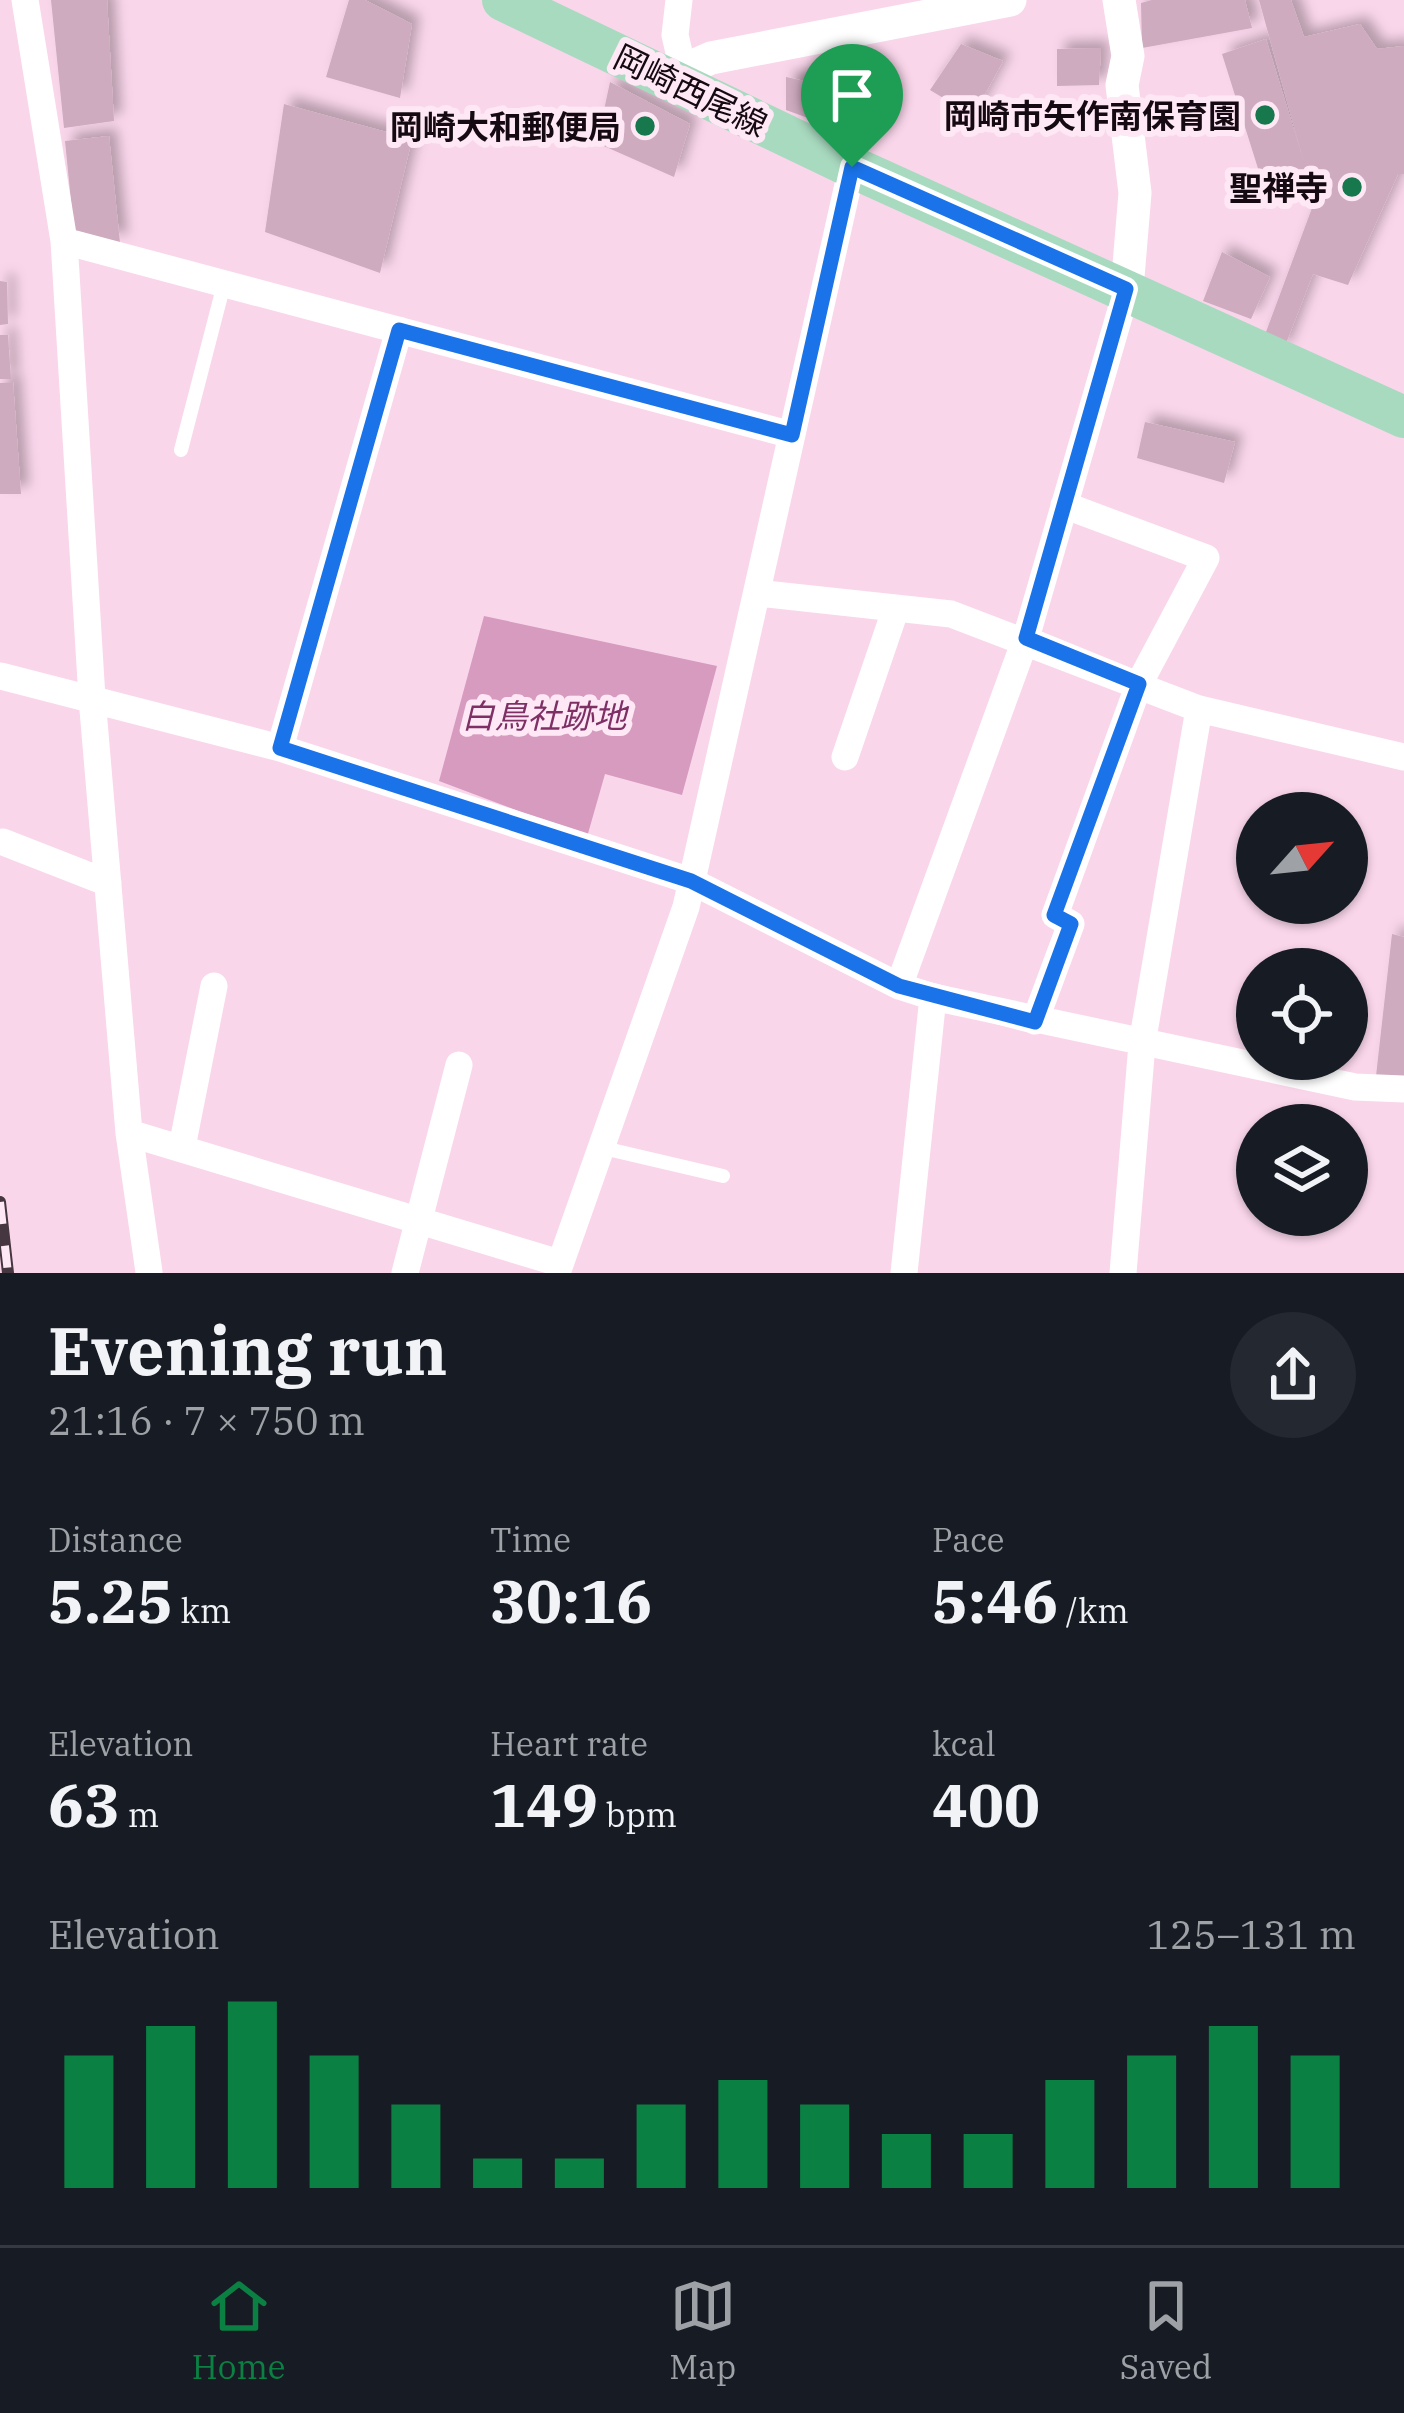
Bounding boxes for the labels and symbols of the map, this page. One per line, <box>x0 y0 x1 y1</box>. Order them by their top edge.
street label: 岡崎西尾線 <box>607 35 775 145</box>
pin <box>801 44 903 167</box>
place label: 岡崎市矢作南保育園 <box>944 94 1241 137</box>
marker: 岡崎市矢作南保育園 <box>1252 102 1278 128</box>
place label: 岡崎大和郵便局 <box>390 105 621 148</box>
marker: 岡崎大和郵便局 <box>632 113 658 139</box>
place label: 聖禅寺 <box>1229 166 1328 209</box>
marker: 聖禅寺 <box>1339 174 1365 200</box>
park label: 白鳥社跡地 <box>462 694 630 737</box>
north arrow <box>1236 792 1368 924</box>

